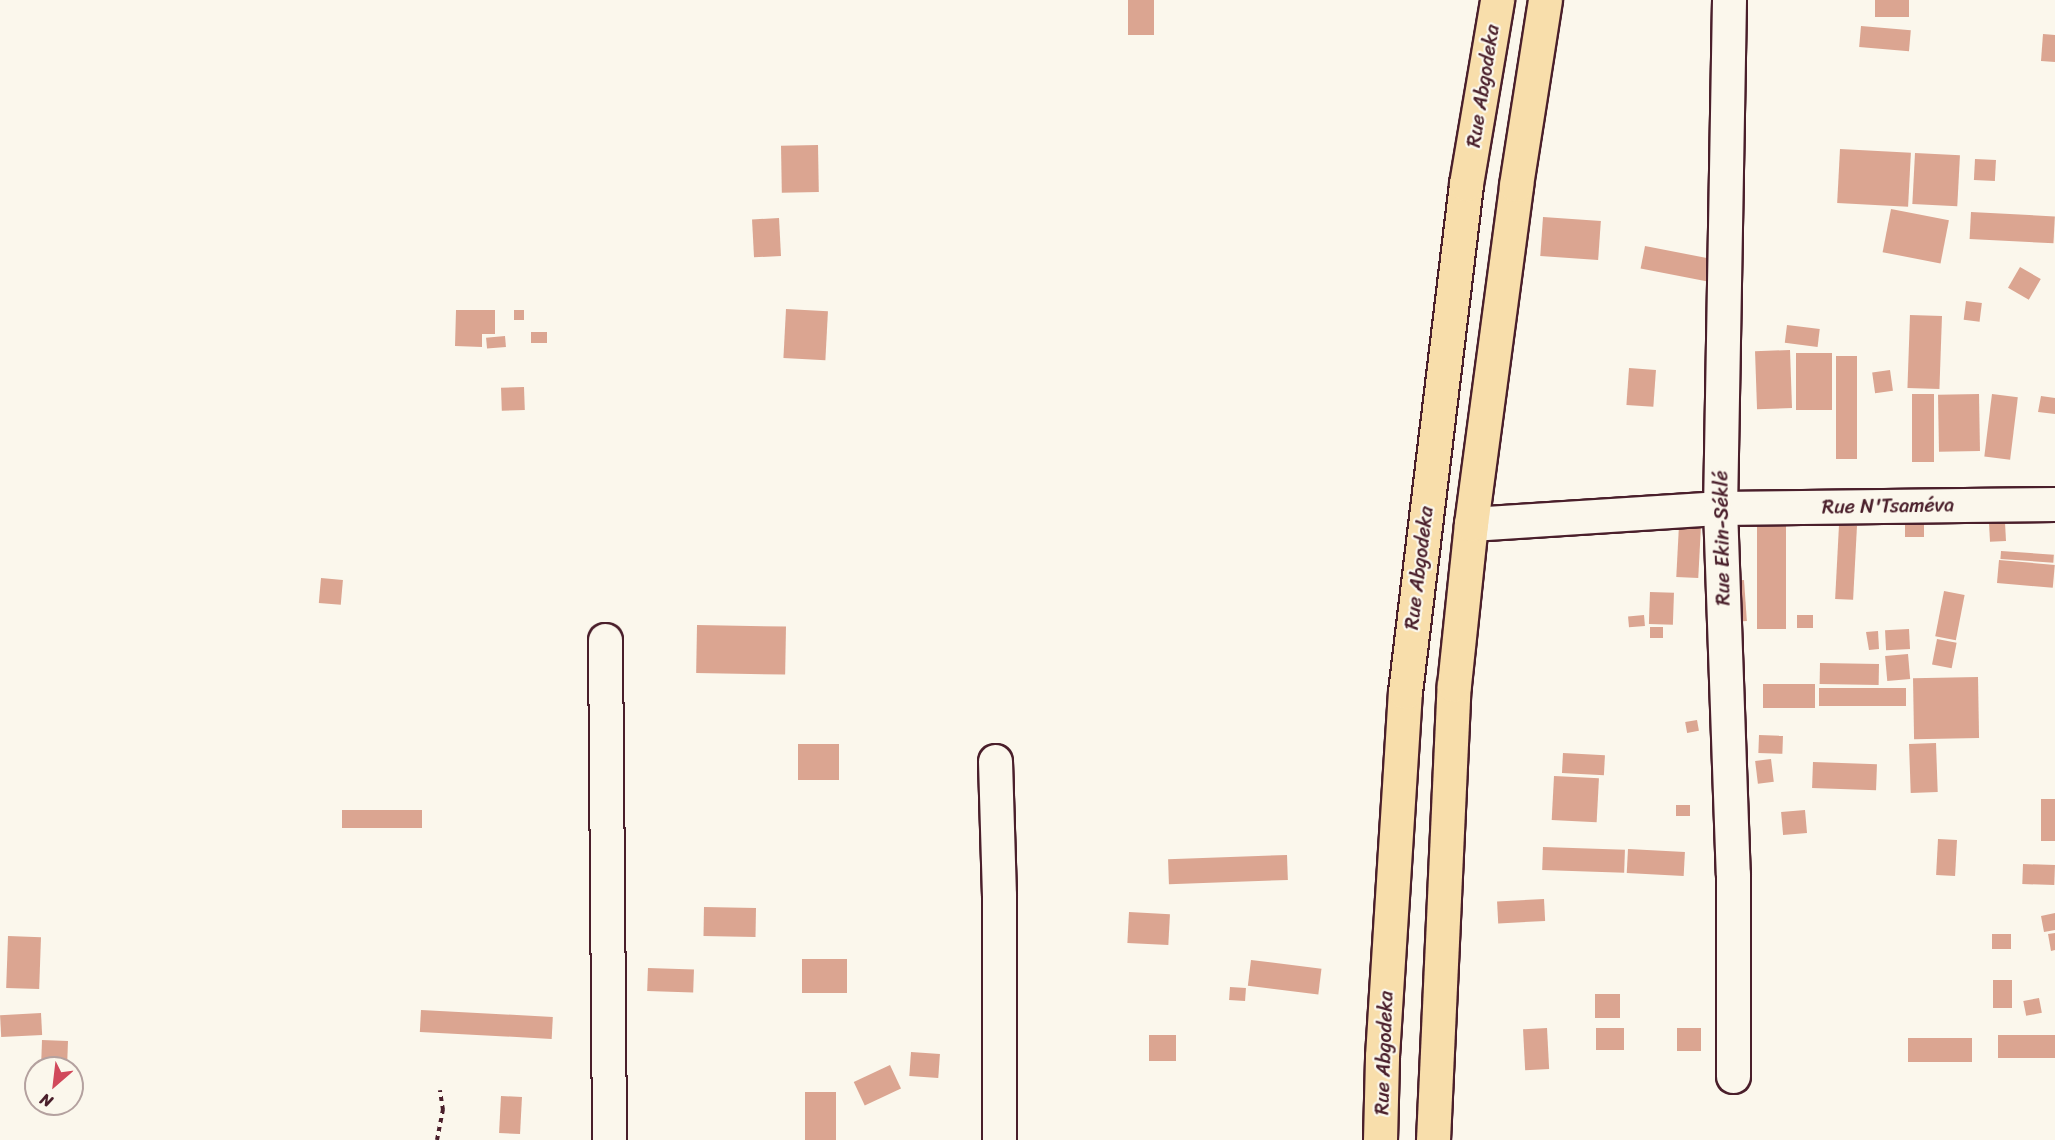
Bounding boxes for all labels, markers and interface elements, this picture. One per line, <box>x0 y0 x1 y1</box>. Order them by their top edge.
street label: Rue Abgodeka <box>1461 23 1505 149</box>
street label: Rue Ekin-Séklé <box>1709 470 1735 606</box>
street label: Rue N'Tsaméva <box>1821 493 1955 519</box>
street label: Rue Abgodeka <box>1400 505 1438 631</box>
street label: Rue Abgodeka <box>1370 991 1398 1115</box>
north arrow <box>24 1056 84 1116</box>
text: N <box>35 1085 58 1116</box>

